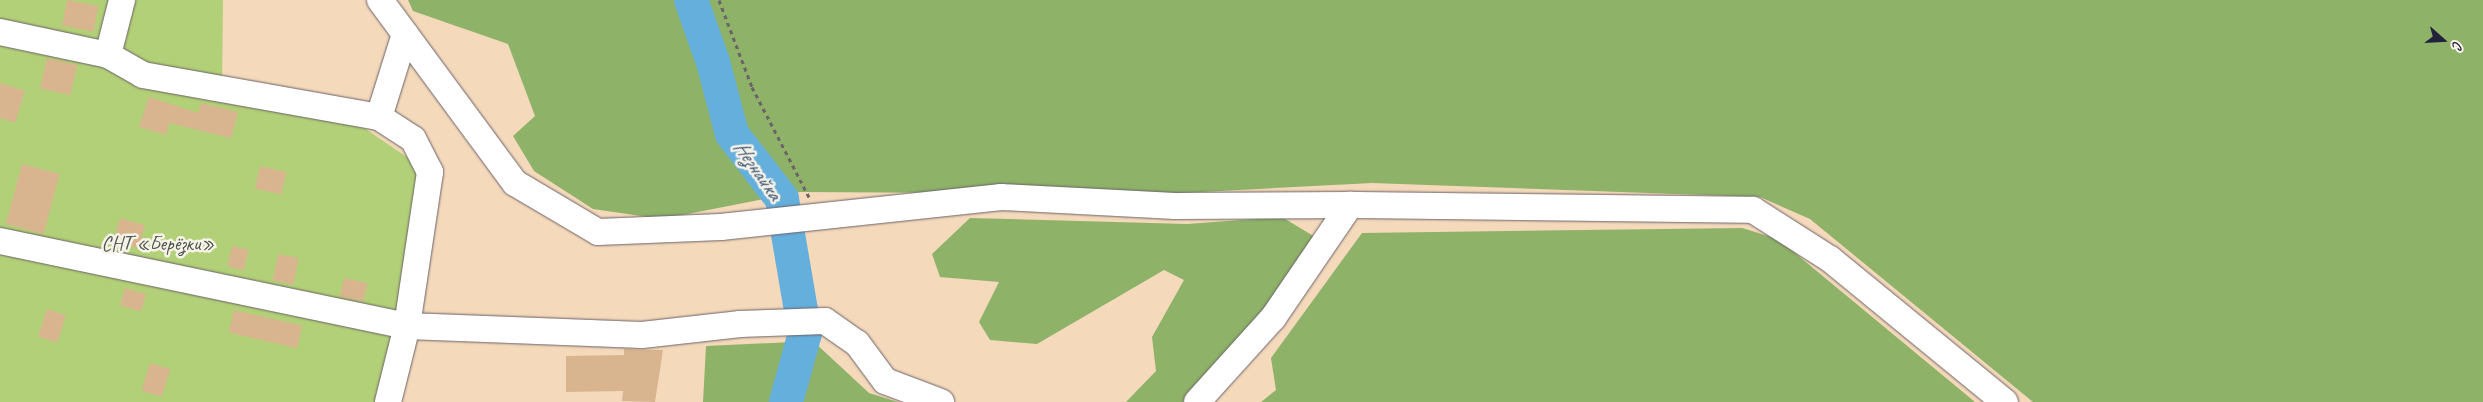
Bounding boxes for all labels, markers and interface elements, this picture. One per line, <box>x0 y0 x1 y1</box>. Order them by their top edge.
north arrow <box>2418 15 2468 65</box>
text: С <box>2448 39 2467 51</box>
water label: Незнайка <box>728 135 788 205</box>
park label: СНТ «Берёзки» <box>102 231 214 255</box>

